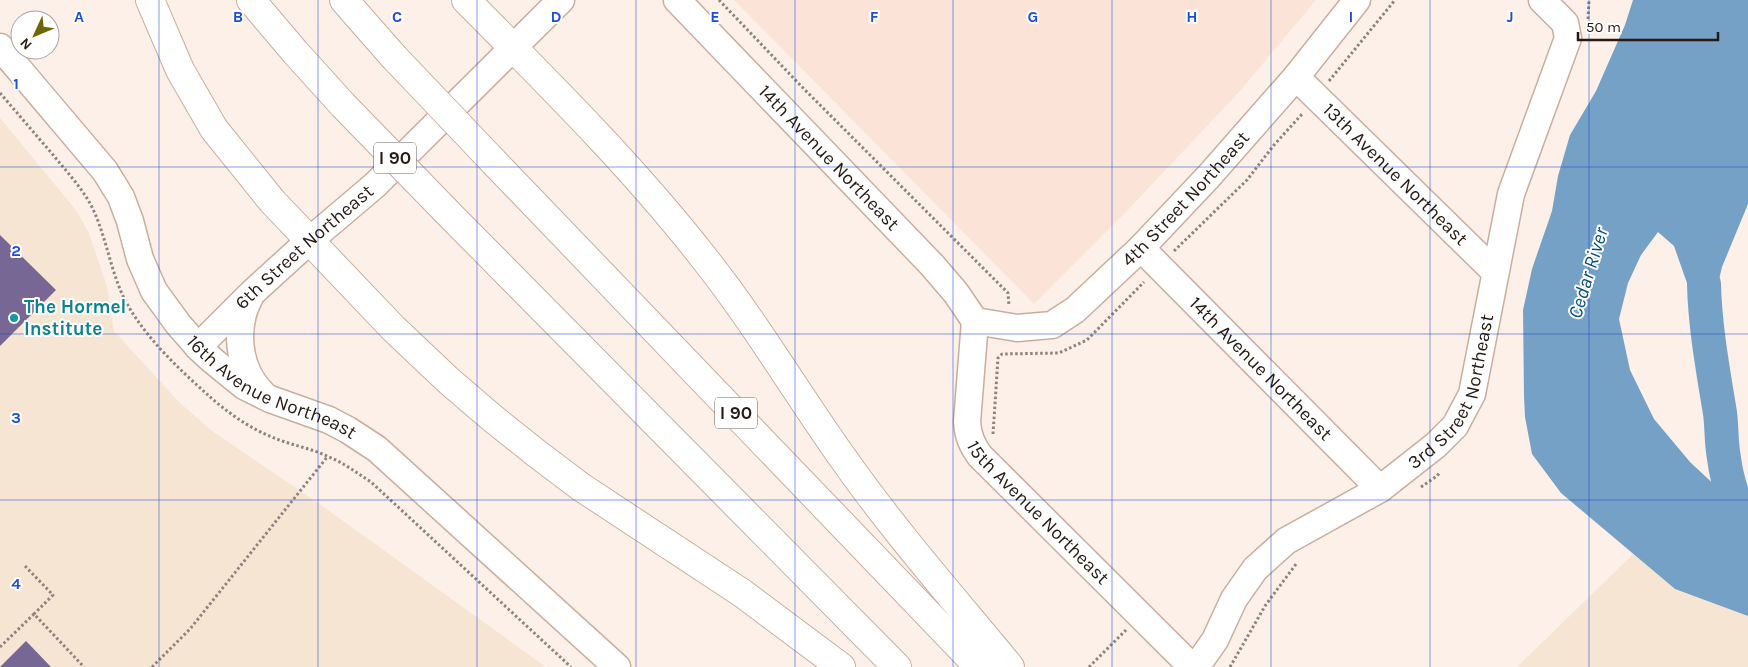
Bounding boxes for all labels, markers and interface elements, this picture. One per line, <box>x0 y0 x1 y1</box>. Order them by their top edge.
text: A <box>74 7 84 26</box>
text: B <box>233 7 243 26</box>
text: C <box>392 7 402 26</box>
text: D <box>551 7 562 26</box>
text: E <box>710 7 720 26</box>
text: F <box>870 7 879 26</box>
text: G <box>1028 7 1038 26</box>
text: H <box>1186 7 1198 26</box>
text: I <box>1349 7 1353 26</box>
text: J <box>1506 7 1514 26</box>
north arrow <box>10 10 60 60</box>
scale bar <box>1578 10 1718 42</box>
text: 50 m <box>1586 18 1621 36</box>
text: N <box>16 34 36 53</box>
text: 1 <box>13 74 19 93</box>
street label: 14th Avenue Northeast <box>754 80 904 235</box>
street label: 13th Avenue Northeast <box>1318 99 1472 250</box>
street label: 4th Street Northeast <box>1117 127 1254 271</box>
road number: I 90 <box>374 142 416 174</box>
street label: 6th Street Northeast <box>231 180 378 314</box>
water label: Cedar River <box>1563 224 1613 321</box>
text: 2 <box>11 241 21 260</box>
street label: 14th Avenue Northeast <box>1185 292 1337 445</box>
place label: The Hormel Institute <box>24 296 126 340</box>
marker: The Hormel Institute <box>8 312 20 324</box>
street label: 3rd Street Northeast <box>1403 312 1498 474</box>
street label: 16th Avenue Northeast <box>182 331 361 444</box>
road number: I 90 <box>715 398 757 428</box>
text: 3 <box>11 408 21 427</box>
street label: 15th Avenue Northeast <box>962 437 1114 589</box>
text: 4 <box>11 574 21 593</box>

